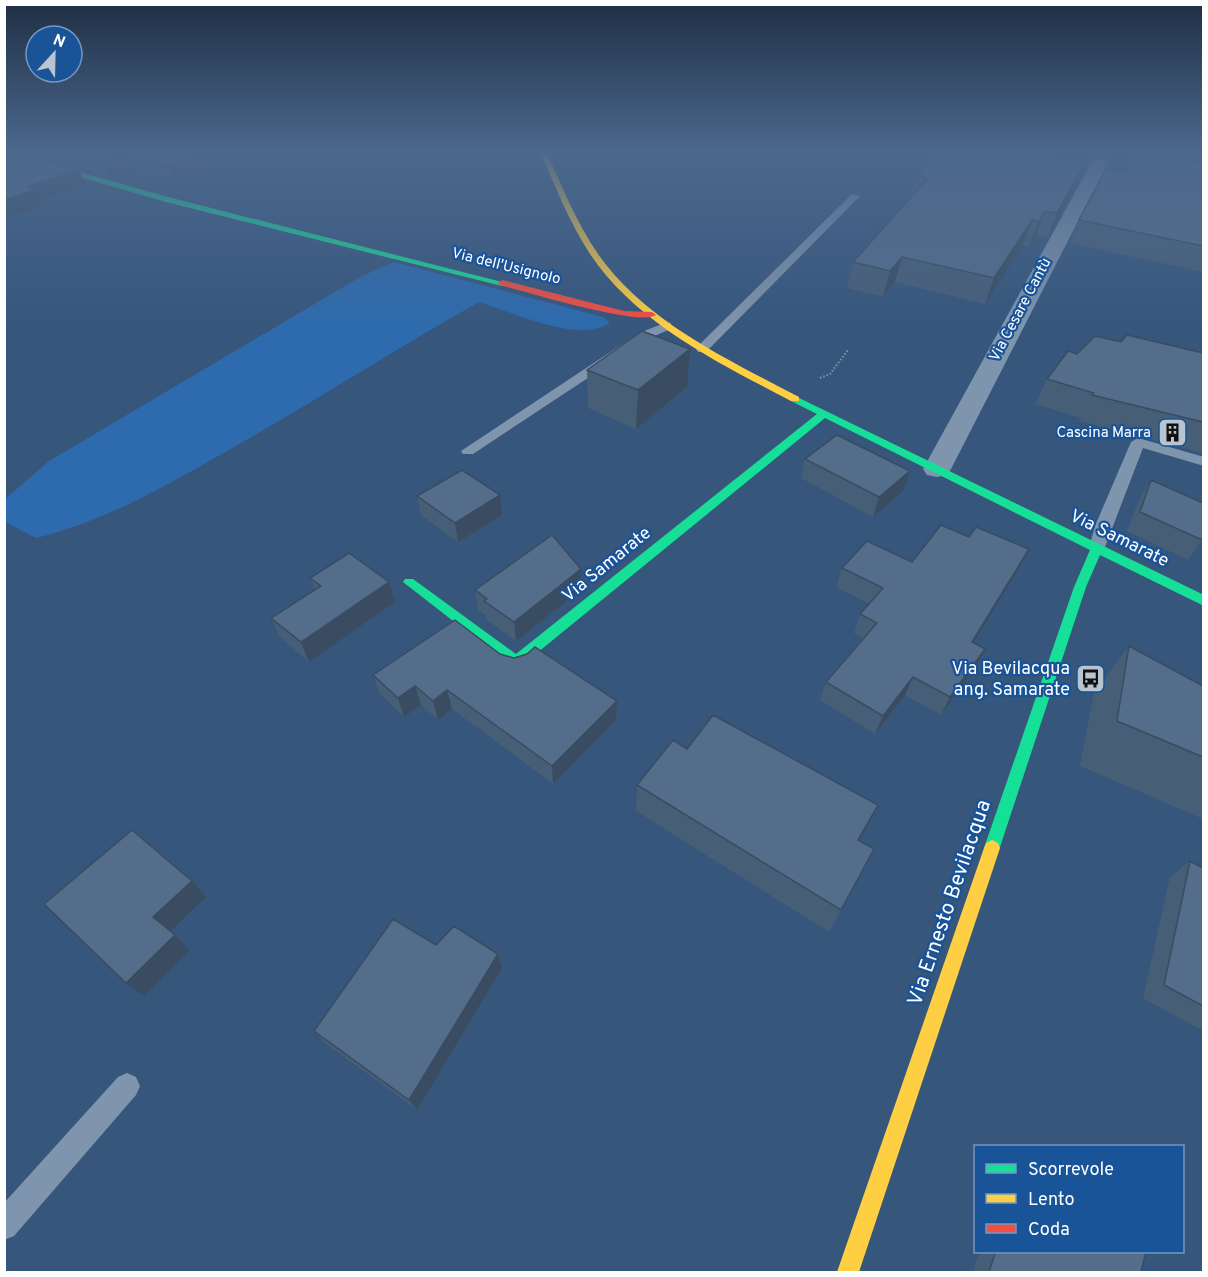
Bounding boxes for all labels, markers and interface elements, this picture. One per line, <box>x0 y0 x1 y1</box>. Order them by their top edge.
north arrow <box>24 24 84 84</box>
text: N <box>50 31 68 53</box>
street label: Via dell'Usignolo <box>450 244 562 290</box>
street label: Via Cesare Cantù <box>986 255 1056 365</box>
building icon: Cascina Marra <box>1156 417 1188 449</box>
place label: Cascina Marra <box>1056 424 1151 443</box>
street label: Via Samarate <box>1066 505 1172 573</box>
street label: Via Samarate <box>558 522 656 608</box>
place label: Via Bevilacqua ang. Samarate <box>951 658 1070 702</box>
bus stop icon: Via Bevilacqua ang. Samarate <box>1075 663 1107 695</box>
street label: Via Ernesto Bevilacqua <box>902 796 998 1010</box>
legend <box>974 1145 1184 1253</box>
text: Scorrevole <box>1028 1159 1114 1182</box>
text: Lento <box>1028 1189 1074 1212</box>
text: Coda <box>1028 1219 1070 1242</box>

